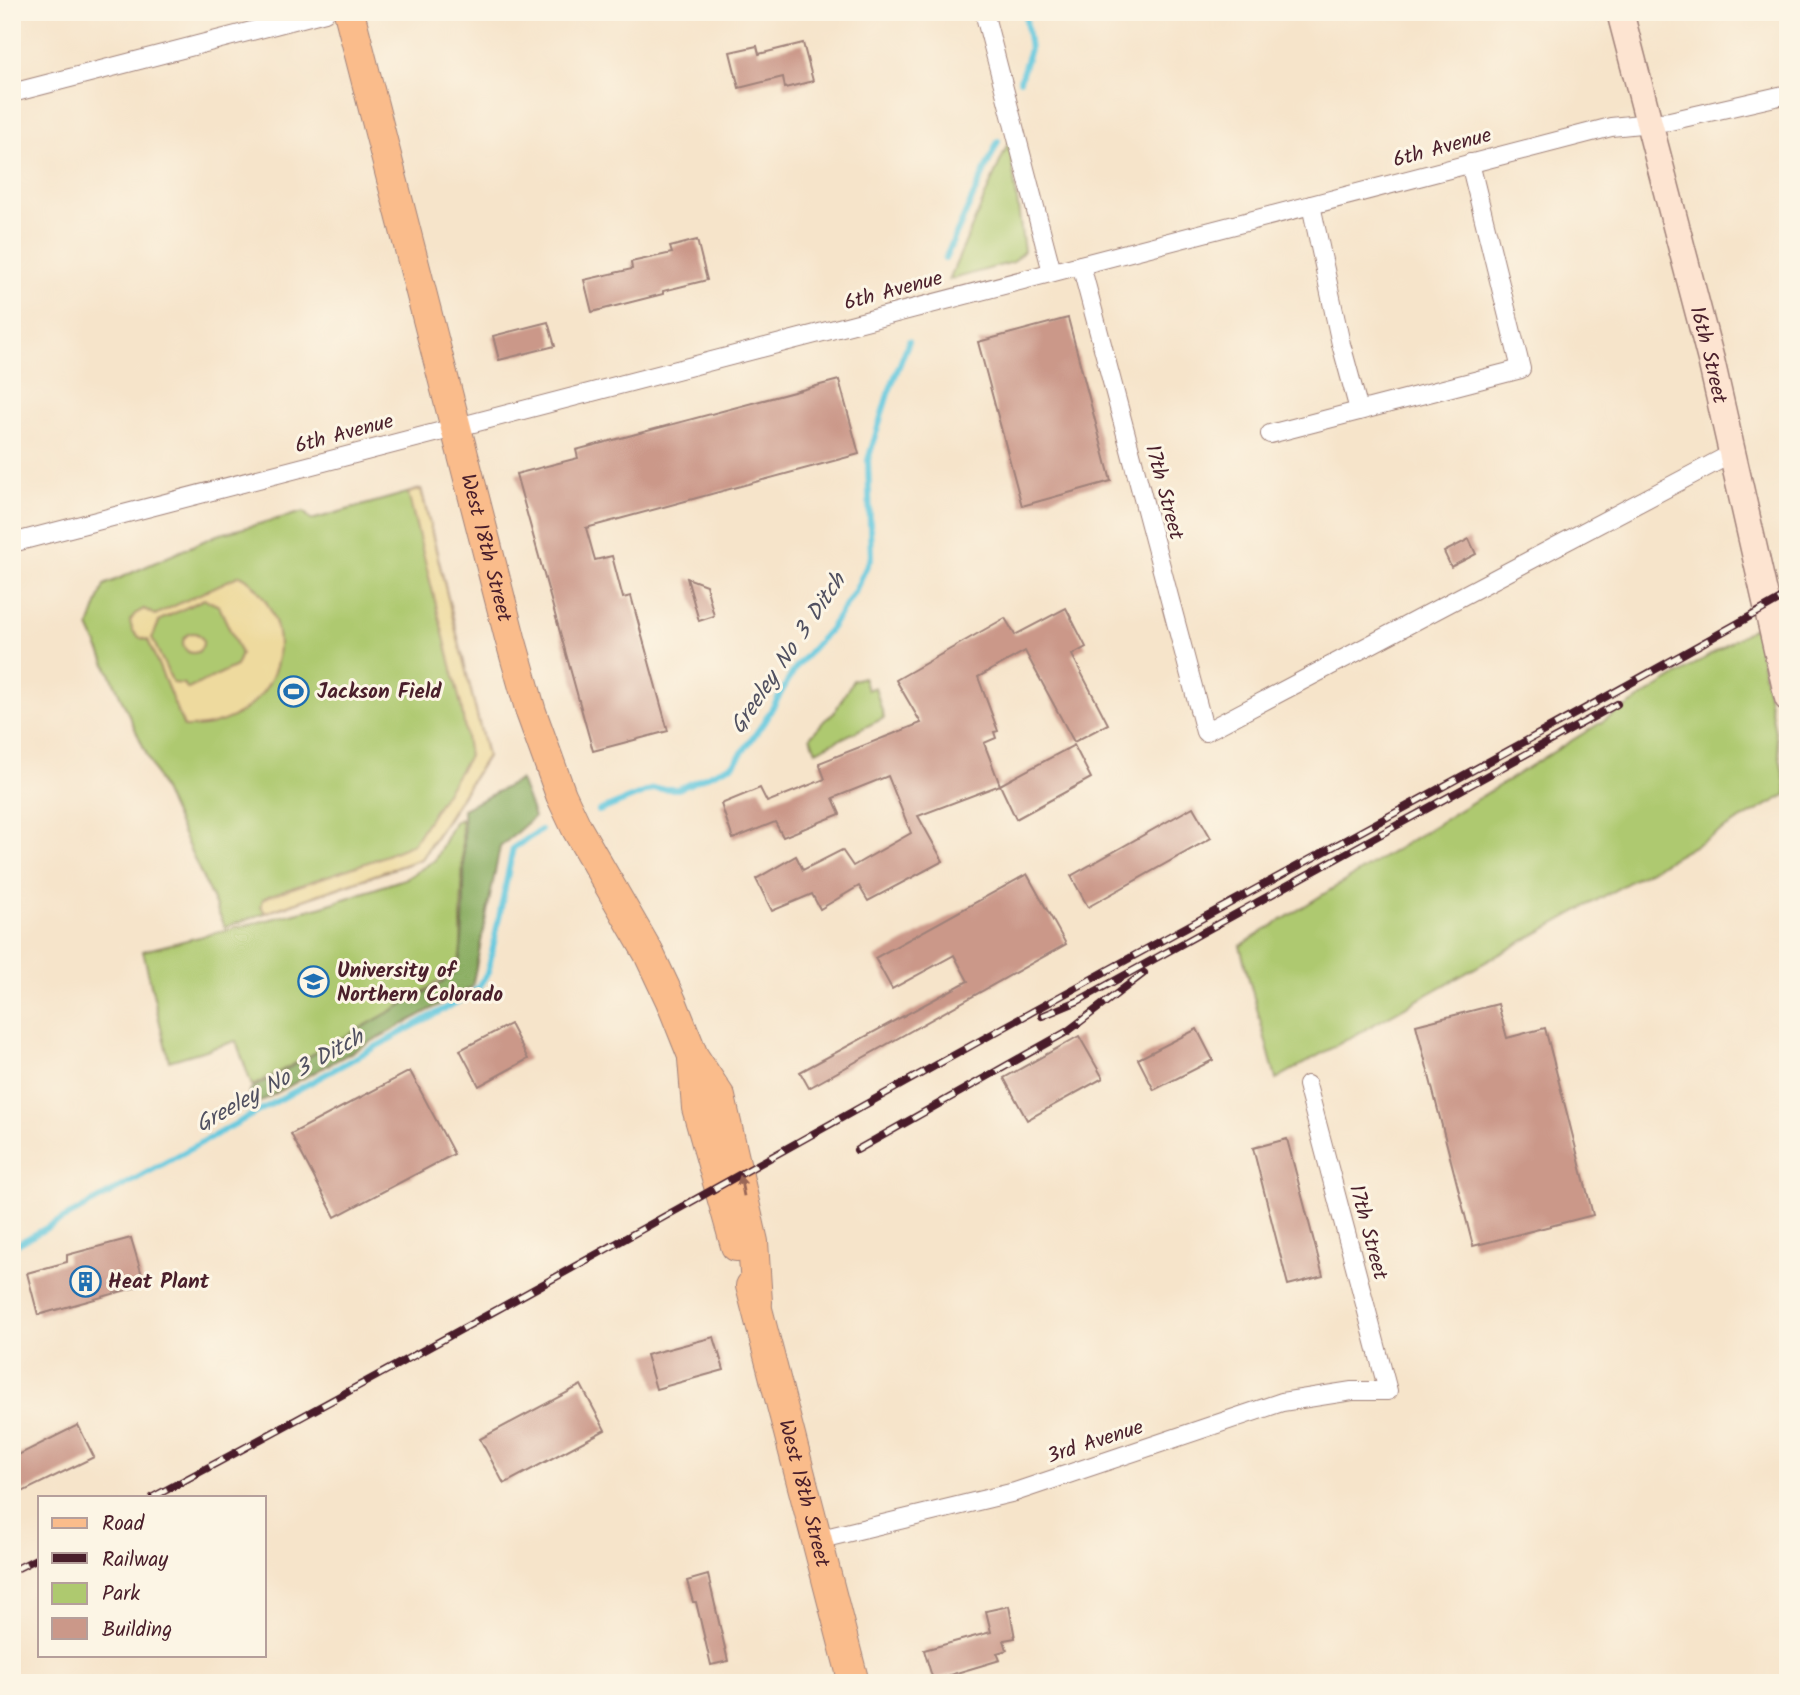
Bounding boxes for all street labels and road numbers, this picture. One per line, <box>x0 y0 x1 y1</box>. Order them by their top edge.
street label: 6th Avenue <box>1389 119 1496 177</box>
street label: 6th Avenue <box>840 262 947 320</box>
street label: 16th Street <box>1680 303 1736 408</box>
street label: 6th Avenue <box>291 405 398 463</box>
street label: 17th Street <box>1135 441 1192 545</box>
street label: West 18th Street <box>450 470 520 626</box>
street label: 17th Street <box>1339 1181 1396 1285</box>
street label: 3rd Avenue <box>1043 1411 1148 1474</box>
street label: West 18th Street <box>768 1416 839 1572</box>

